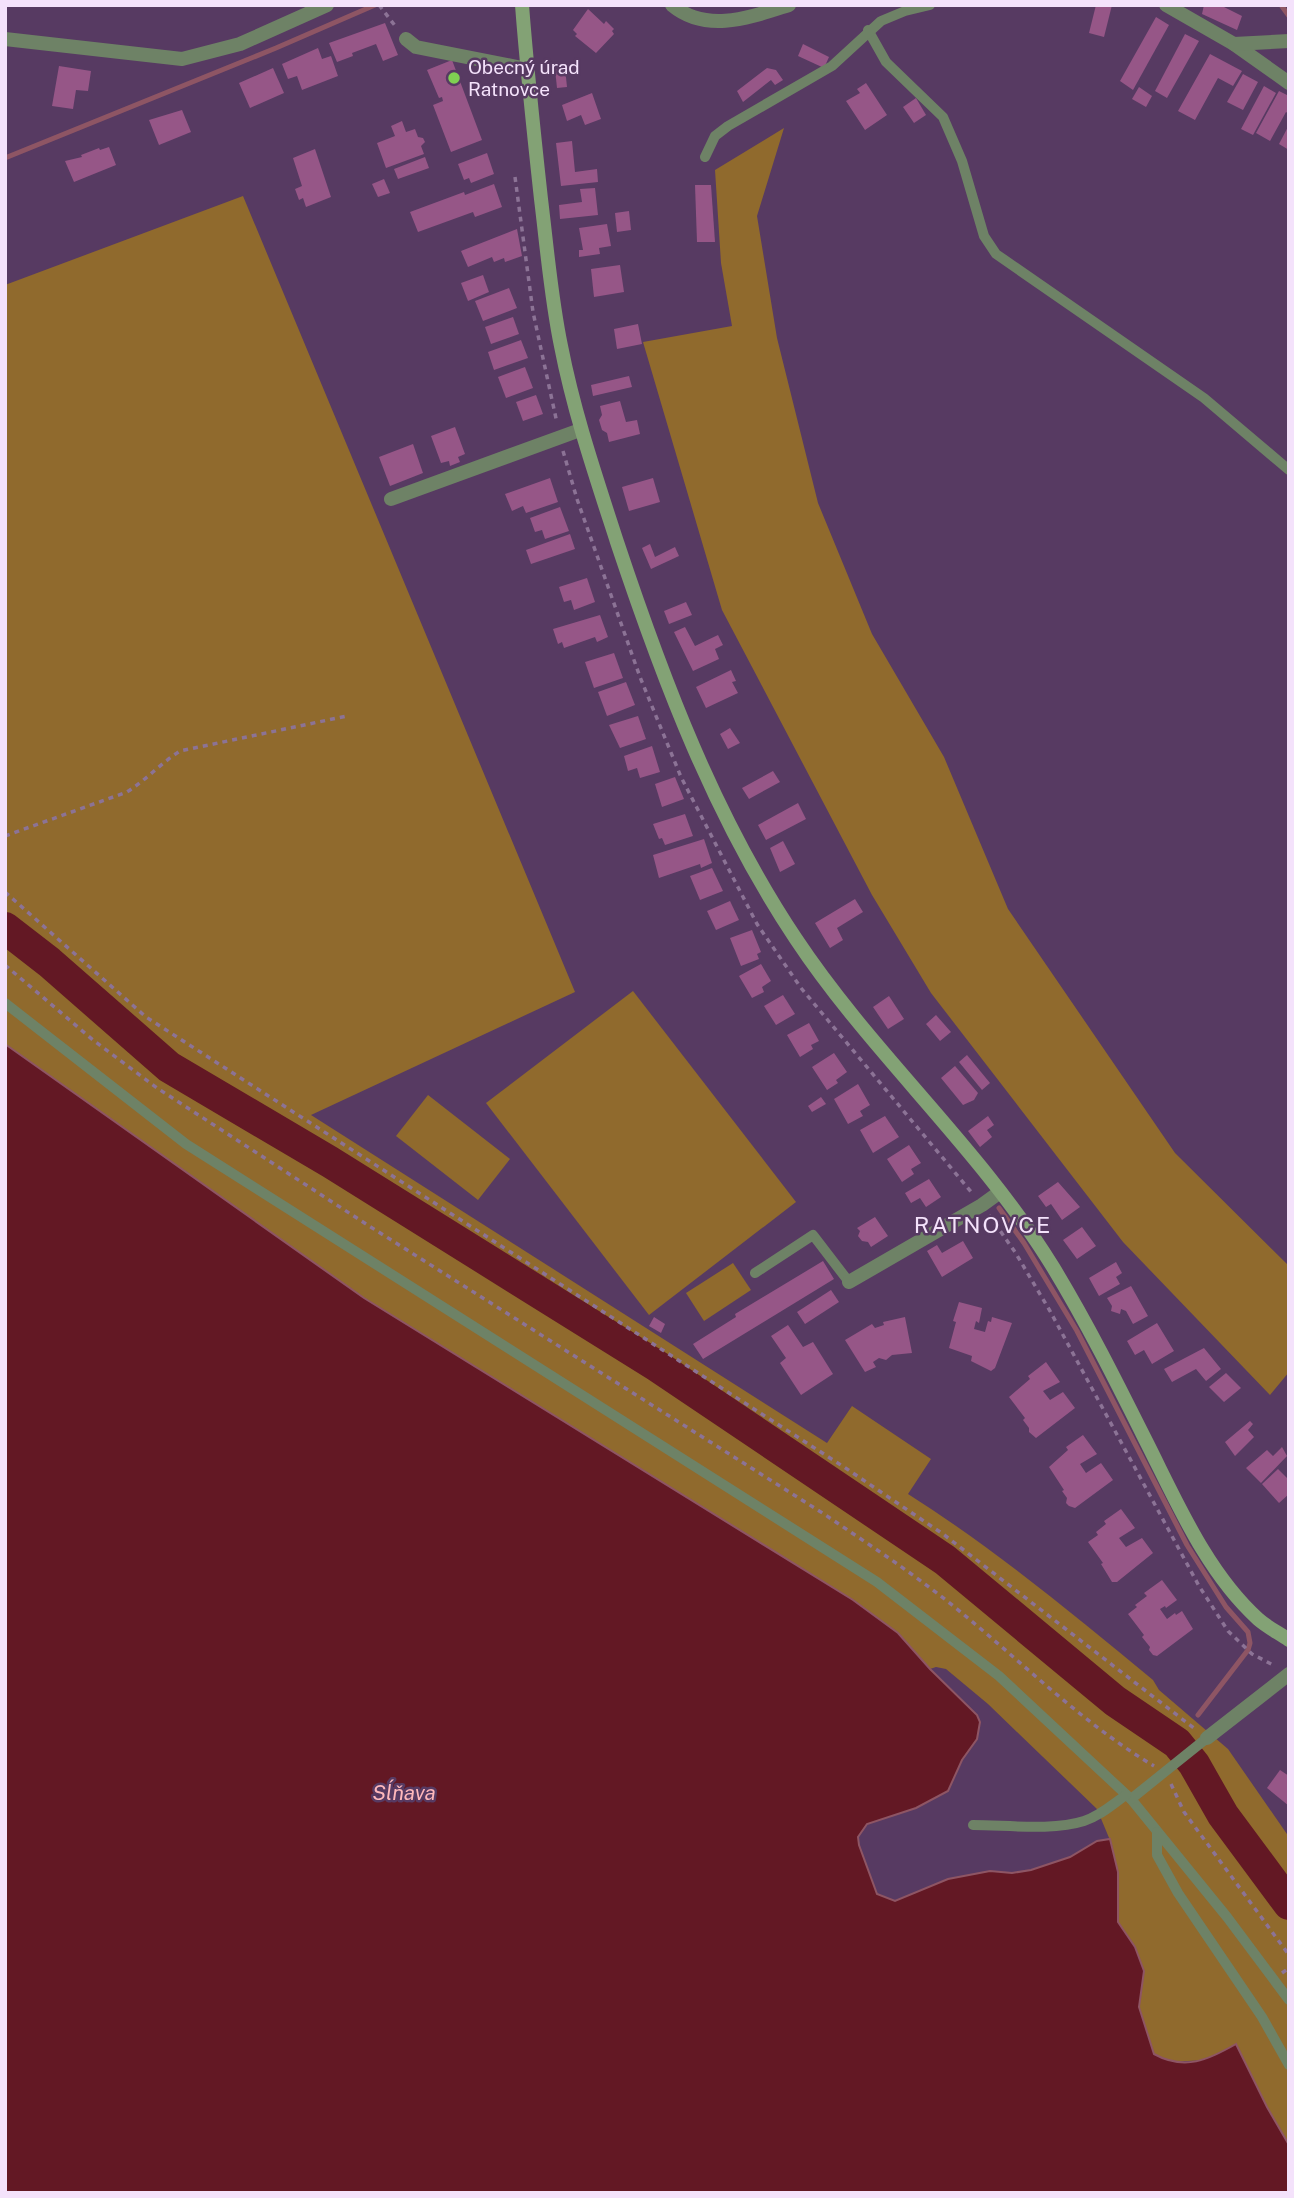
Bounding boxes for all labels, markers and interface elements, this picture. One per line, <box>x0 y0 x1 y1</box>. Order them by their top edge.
place label: Obecný úrad Ratnovce <box>468 56 580 100</box>
marker: Obecný úrad Ratnovce <box>446 70 462 86</box>
district label: RATNOVCE <box>914 1211 1052 1238</box>
water label: Sĺňava <box>372 1779 436 1805</box>

